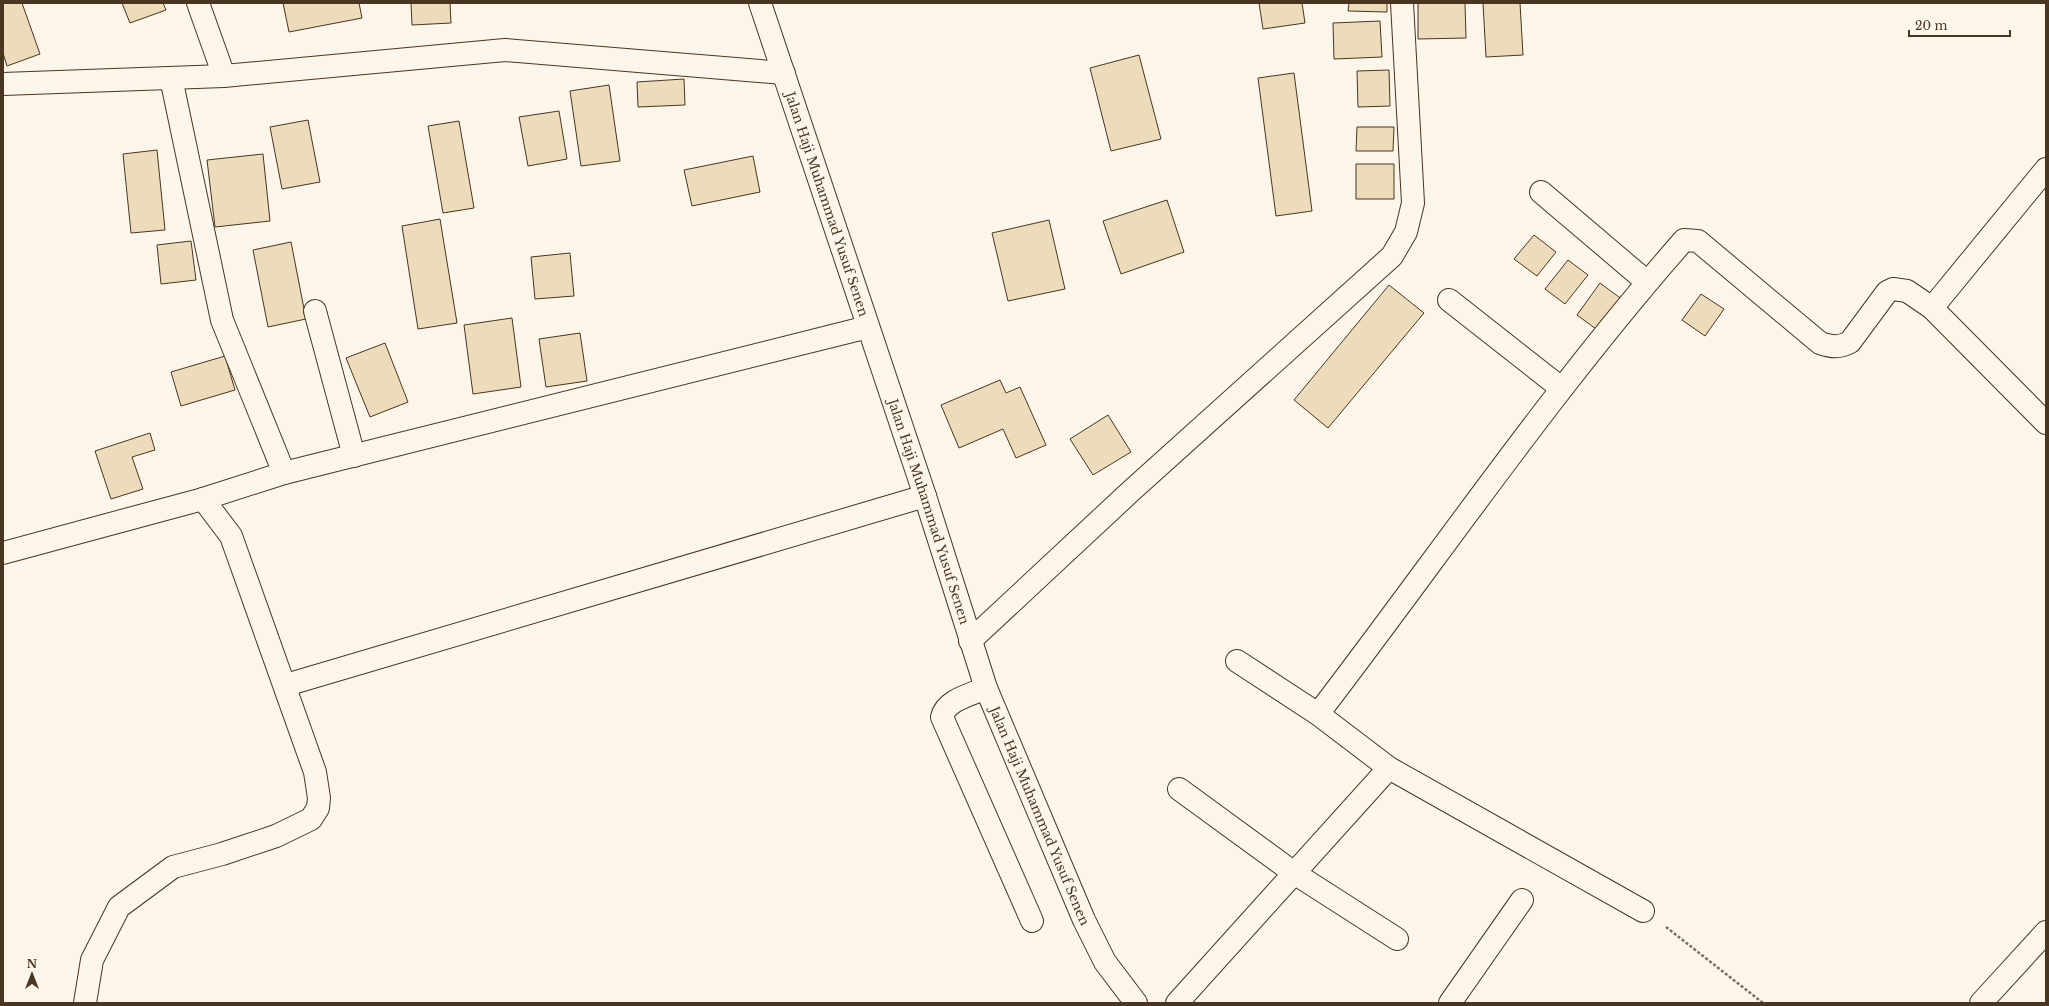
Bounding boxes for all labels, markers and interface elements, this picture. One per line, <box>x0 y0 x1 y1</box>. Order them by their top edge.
scale bar <box>1909 12 2010 38</box>
text: 20 m <box>1915 18 1947 33</box>
street label: Jalan Haji Muhammad Yusuf Senen <box>781 88 873 319</box>
street label: Jalan Haji Muhammad Yusuf Senen <box>884 395 974 626</box>
street label: Jalan Haji Muhammad Yusuf Senen <box>985 702 1094 928</box>
north arrow <box>12 954 52 994</box>
text: N <box>27 957 38 971</box>

